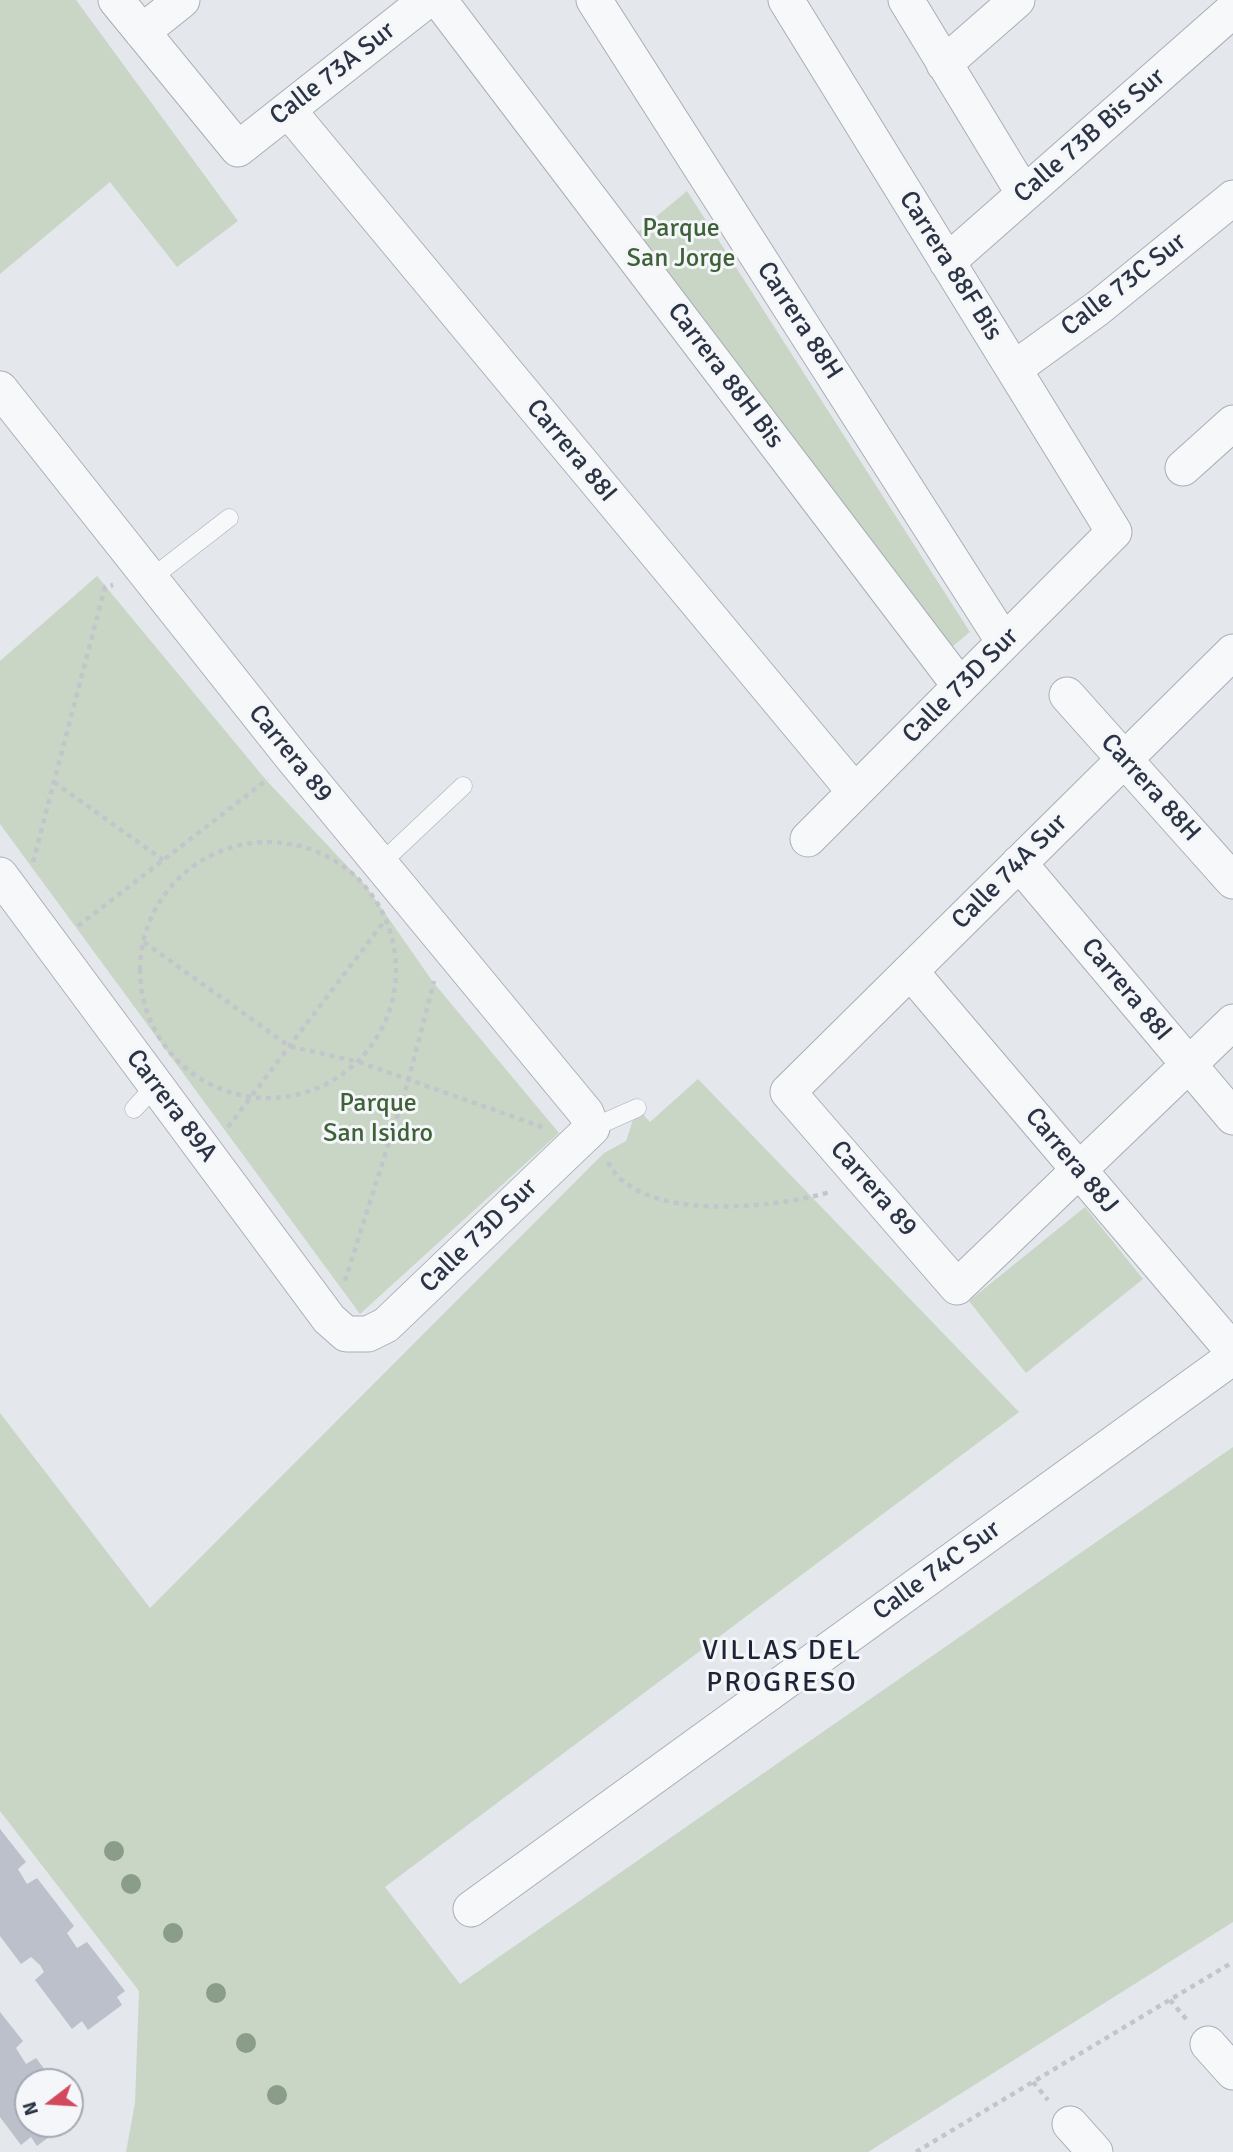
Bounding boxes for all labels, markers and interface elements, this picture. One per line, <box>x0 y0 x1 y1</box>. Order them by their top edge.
street label: Calle 73A Sur <box>264 16 402 132</box>
street label: Calle 73B Bis Sur <box>1008 62 1172 210</box>
street label: Carrera 88F Bis <box>892 186 1008 346</box>
park label: Parque San Jorge <box>627 213 735 274</box>
street label: Calle 73C Sur <box>1055 227 1193 343</box>
street label: Carrera 88H <box>749 256 849 386</box>
street label: Carrera 88H Bis <box>660 297 790 455</box>
street label: Carrera 88I <box>519 393 623 509</box>
street label: Calle 73D Sur <box>897 622 1025 750</box>
street label: Carrera 89 <box>241 699 339 809</box>
street label: Carrera 88H <box>1093 728 1207 848</box>
street label: Calle 74A Sur <box>946 808 1074 936</box>
street label: Carrera 88I <box>1074 932 1178 1048</box>
street label: Carrera 89A <box>119 1044 223 1168</box>
park label: Parque San Isidro <box>323 1088 433 1150</box>
street label: Carrera 88J <box>1018 1102 1124 1220</box>
street label: Carrera 89 <box>823 1135 923 1243</box>
street label: Calle 73D Sur <box>414 1172 544 1300</box>
street label: Calle 74C Sur <box>867 1514 1007 1628</box>
district label: VILLAS DEL PROGRESO <box>703 1635 861 1701</box>
north arrow <box>14 2068 84 2138</box>
text: N <box>17 2099 44 2118</box>

